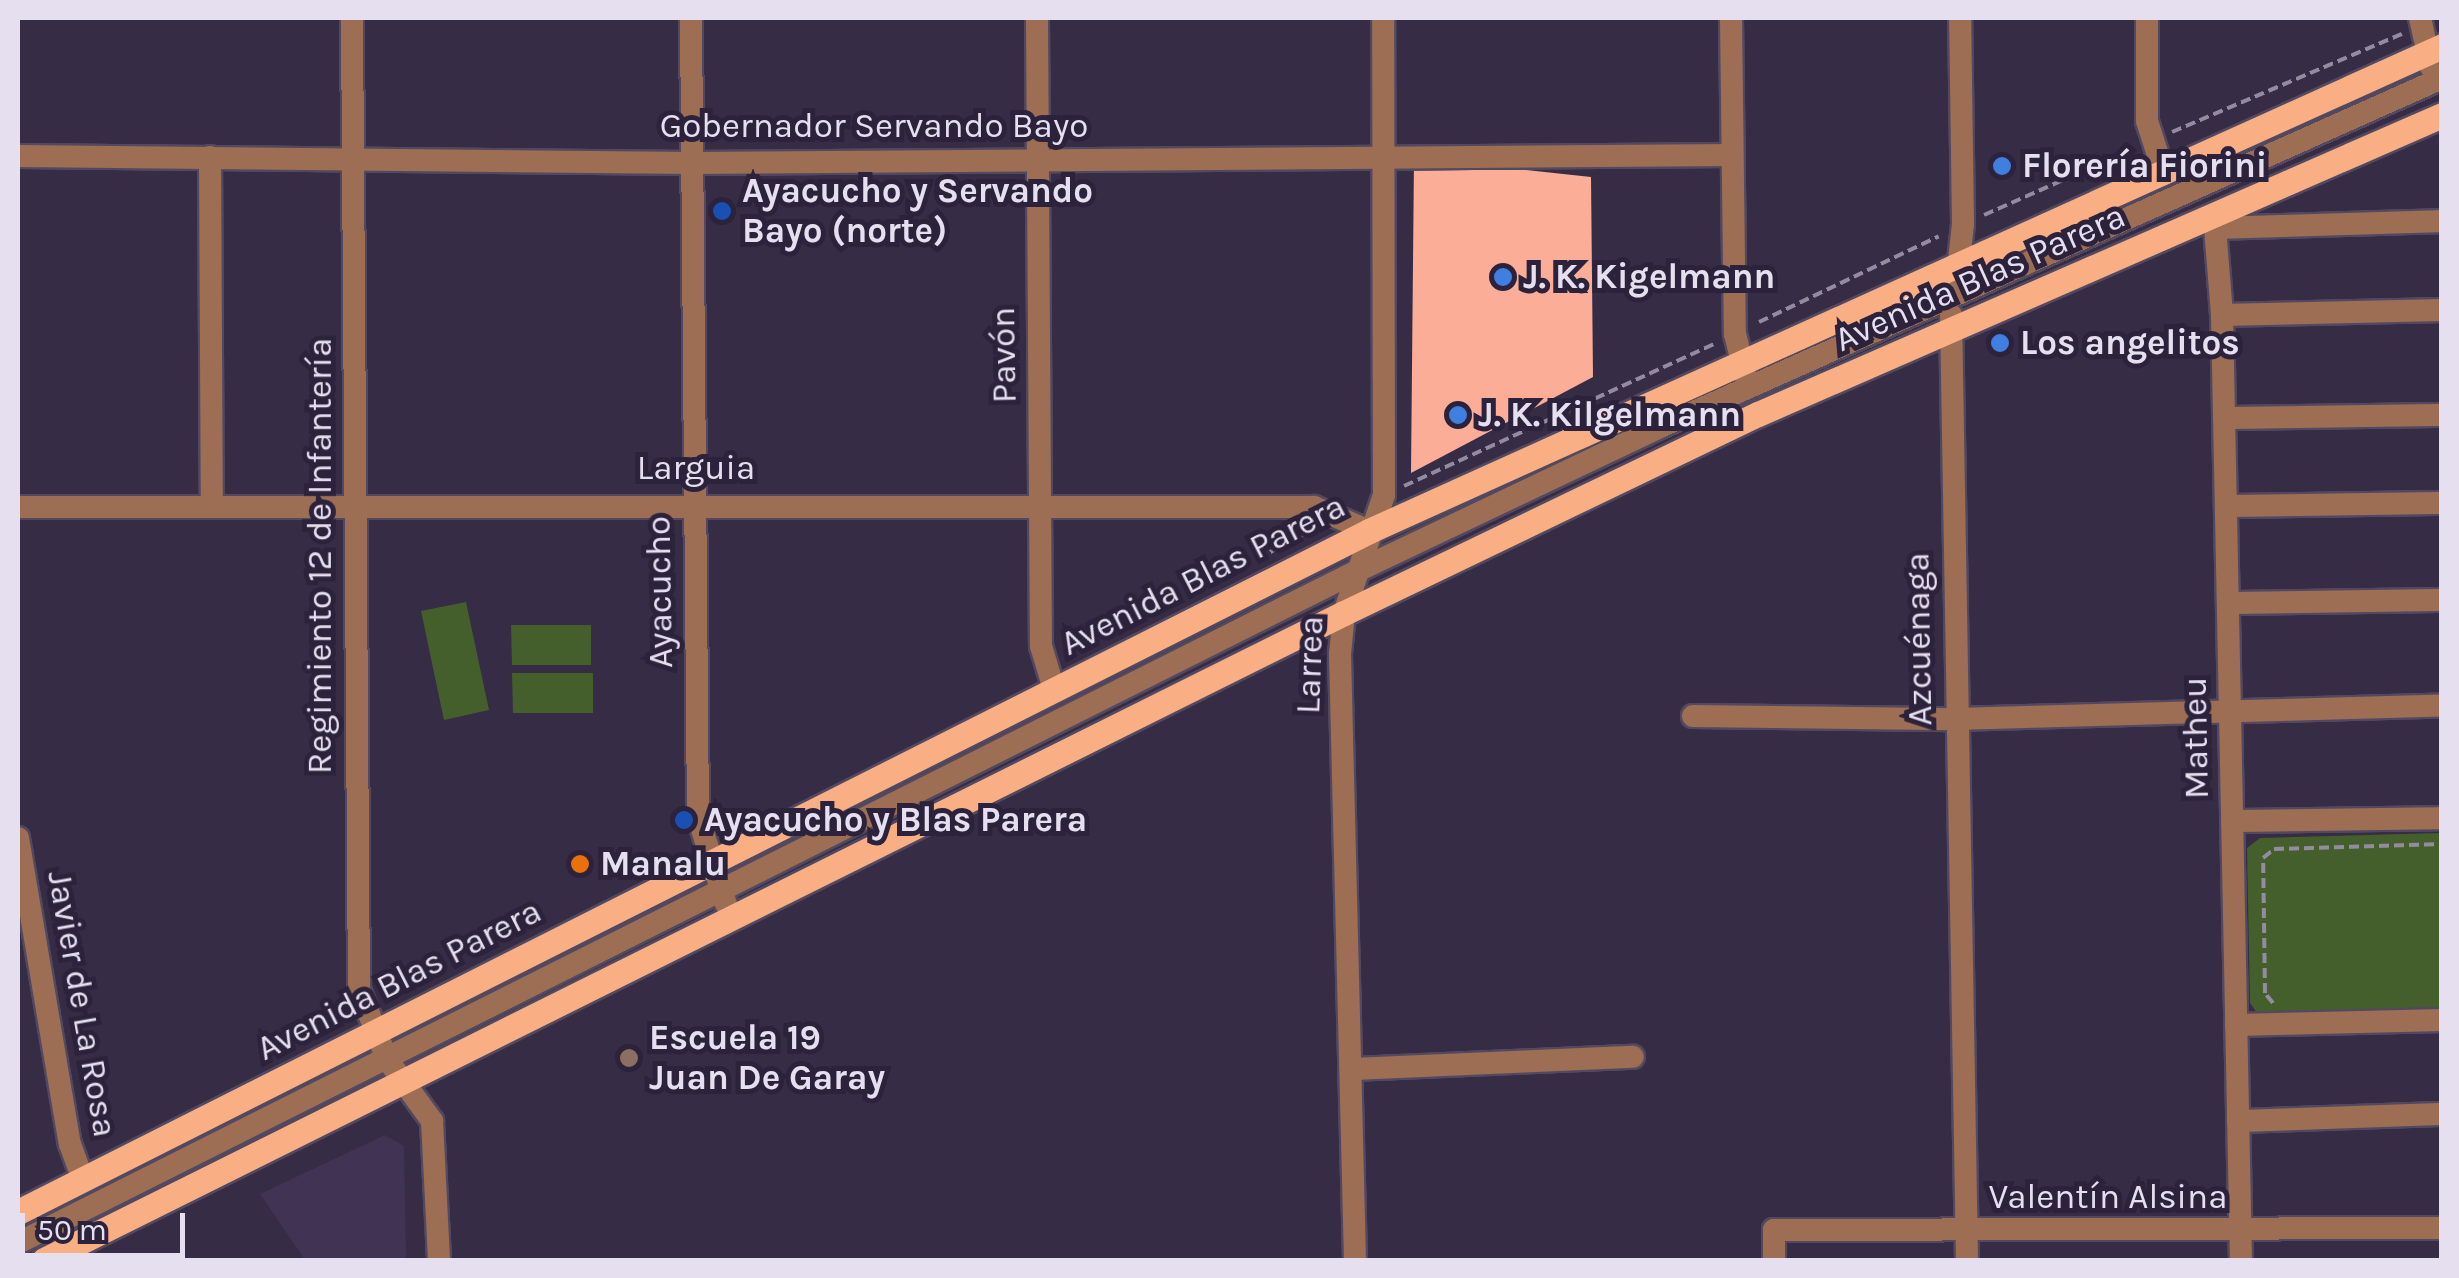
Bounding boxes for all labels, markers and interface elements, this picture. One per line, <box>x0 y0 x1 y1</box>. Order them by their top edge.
street label: Gobernador Servando Bayo <box>660 105 1088 147</box>
place label: Florería Fiorini <box>2022 145 2267 187</box>
marker: Florería Fiorini <box>1991 155 2013 177</box>
place label: Ayacucho y Servando Bayo (norte) <box>742 170 1093 252</box>
street label: Avenida Blas Parera <box>1828 195 2132 361</box>
marker: Ayacucho y Servando Bayo (norte) <box>711 200 733 222</box>
place label: J. K. Kigelmann <box>1523 256 1775 298</box>
marker: J. K. Kigelmann <box>1492 266 1514 288</box>
street label: Pavón <box>982 306 1026 404</box>
place label: Los angelitos <box>2020 322 2240 364</box>
marker: Los angelitos <box>1989 332 2011 354</box>
street label: Regimiento 12 de Infantería <box>299 338 341 774</box>
place label: J. K. Kilgelmann <box>1478 394 1741 436</box>
marker: J. K. Kilgelmann <box>1447 404 1469 426</box>
street label: Larguia <box>637 447 755 489</box>
street label: Avenida Blas Parera <box>1054 485 1352 665</box>
street label: Ayacucho <box>638 516 682 668</box>
street label: Azcuénaga <box>1896 552 1942 726</box>
street label: Larrea <box>1287 615 1333 715</box>
street label: Matheu <box>2174 676 2218 800</box>
place label: Ayacucho y Blas Parera <box>704 799 1087 841</box>
marker: Ayacucho y Blas Parera <box>673 809 695 831</box>
place label: Manalu <box>600 843 726 885</box>
marker: Manalu <box>569 853 591 875</box>
street label: Javier de La Rosa <box>38 868 126 1140</box>
street label: Avenida Blas Parera <box>250 890 548 1070</box>
place label: Escuela 19 Juan De Garay <box>649 1017 885 1099</box>
marker: Escuela 19 Juan De Garay <box>618 1047 640 1069</box>
street label: Valentín Alsina <box>1989 1176 2227 1218</box>
scale bar <box>25 1193 190 1255</box>
text: 50 m <box>37 1212 107 1248</box>

